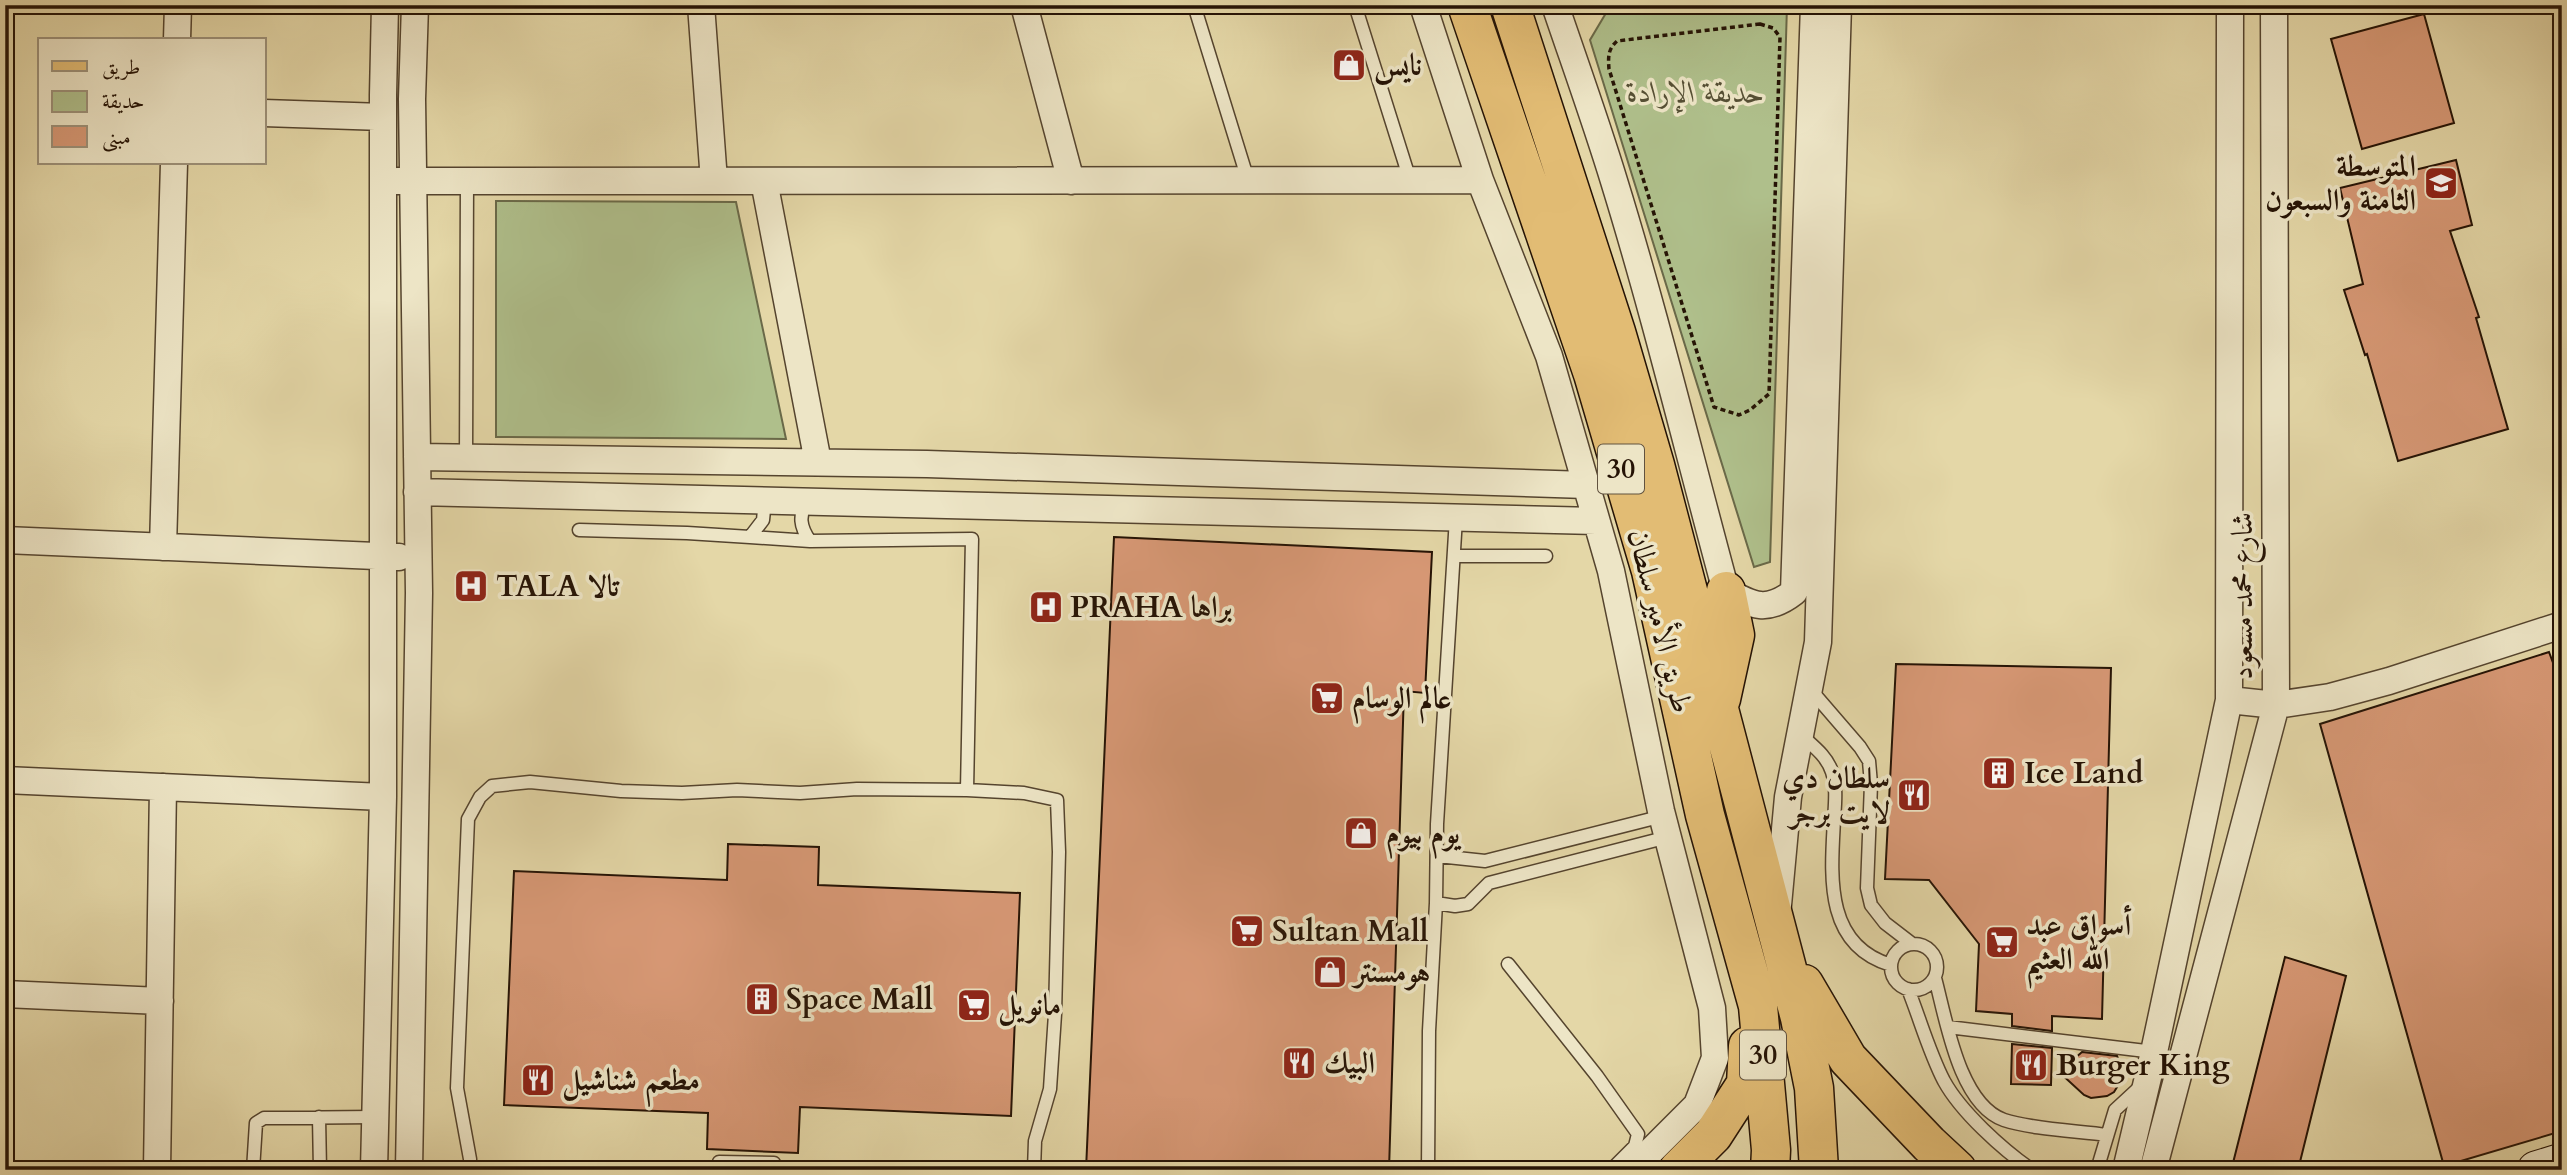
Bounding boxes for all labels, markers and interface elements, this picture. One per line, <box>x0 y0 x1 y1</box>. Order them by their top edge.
legend <box>38 38 266 164</box>
place label: نايس <box>1374 45 1422 86</box>
shop icon: نايس <box>1330 46 1368 84</box>
text: طريق <box>102 53 140 82</box>
park label: حديقة الإرادة <box>1626 72 1765 114</box>
text: حديقة <box>102 87 145 116</box>
text: مبنى <box>102 123 131 152</box>
place label: المتوسطة الثامنة والسبعون <box>2265 146 2416 221</box>
school or university icon: المتوسطة الثامنة والسبعون <box>2422 164 2460 202</box>
road number: 30 <box>1598 444 1644 494</box>
street label: شارع محمد مسعود <box>2222 512 2267 680</box>
street label: طريق الأمير سلطان <box>1617 524 1704 717</box>
place label: TALA تالا <box>496 566 621 607</box>
hospital icon: TALA تالا <box>452 567 490 605</box>
place label: PRAHA براها <box>1070 587 1233 628</box>
hospital icon: PRAHA براها <box>1027 588 1065 626</box>
place label: عالم الوسام <box>1352 678 1452 724</box>
supermarket icon: عالم الوسام <box>1308 679 1346 717</box>
place label: Ice Land <box>2024 753 2143 794</box>
building icon: Ice Land <box>1980 754 2018 792</box>
place label: سلطان دي لايت برجر <box>1782 758 1890 833</box>
restaurant icon: سلطان دي لايت برجر <box>1895 776 1933 814</box>
place label: يوم بيوم <box>1386 813 1462 859</box>
shop icon: يوم بيوم <box>1342 814 1380 852</box>
place label: أسواق عبد الله العثيم <box>2026 904 2132 989</box>
place label: Sultan Mall <box>1272 911 1429 952</box>
supermarket icon: Sultan Mall <box>1228 912 1266 950</box>
supermarket icon: أسواق عبد الله العثيم <box>1983 923 2021 961</box>
place label: هومسنتر <box>1351 952 1430 993</box>
shop icon: هومسنتر <box>1311 953 1349 991</box>
place label: Space Mall <box>786 979 933 1020</box>
building icon: Space Mall <box>743 980 781 1018</box>
place label: مانويل <box>998 985 1061 1026</box>
supermarket icon: مانويل <box>955 986 993 1024</box>
road number: 30 <box>1740 1030 1786 1080</box>
place label: البيك <box>1324 1043 1375 1084</box>
restaurant icon: البيك <box>1280 1044 1318 1082</box>
place label: Burger King <box>2056 1045 2230 1086</box>
restaurant icon: Burger King <box>2012 1046 2050 1084</box>
place label: مطعم شناشيل <box>562 1060 700 1107</box>
restaurant icon: مطعم شناشيل <box>519 1061 557 1099</box>

